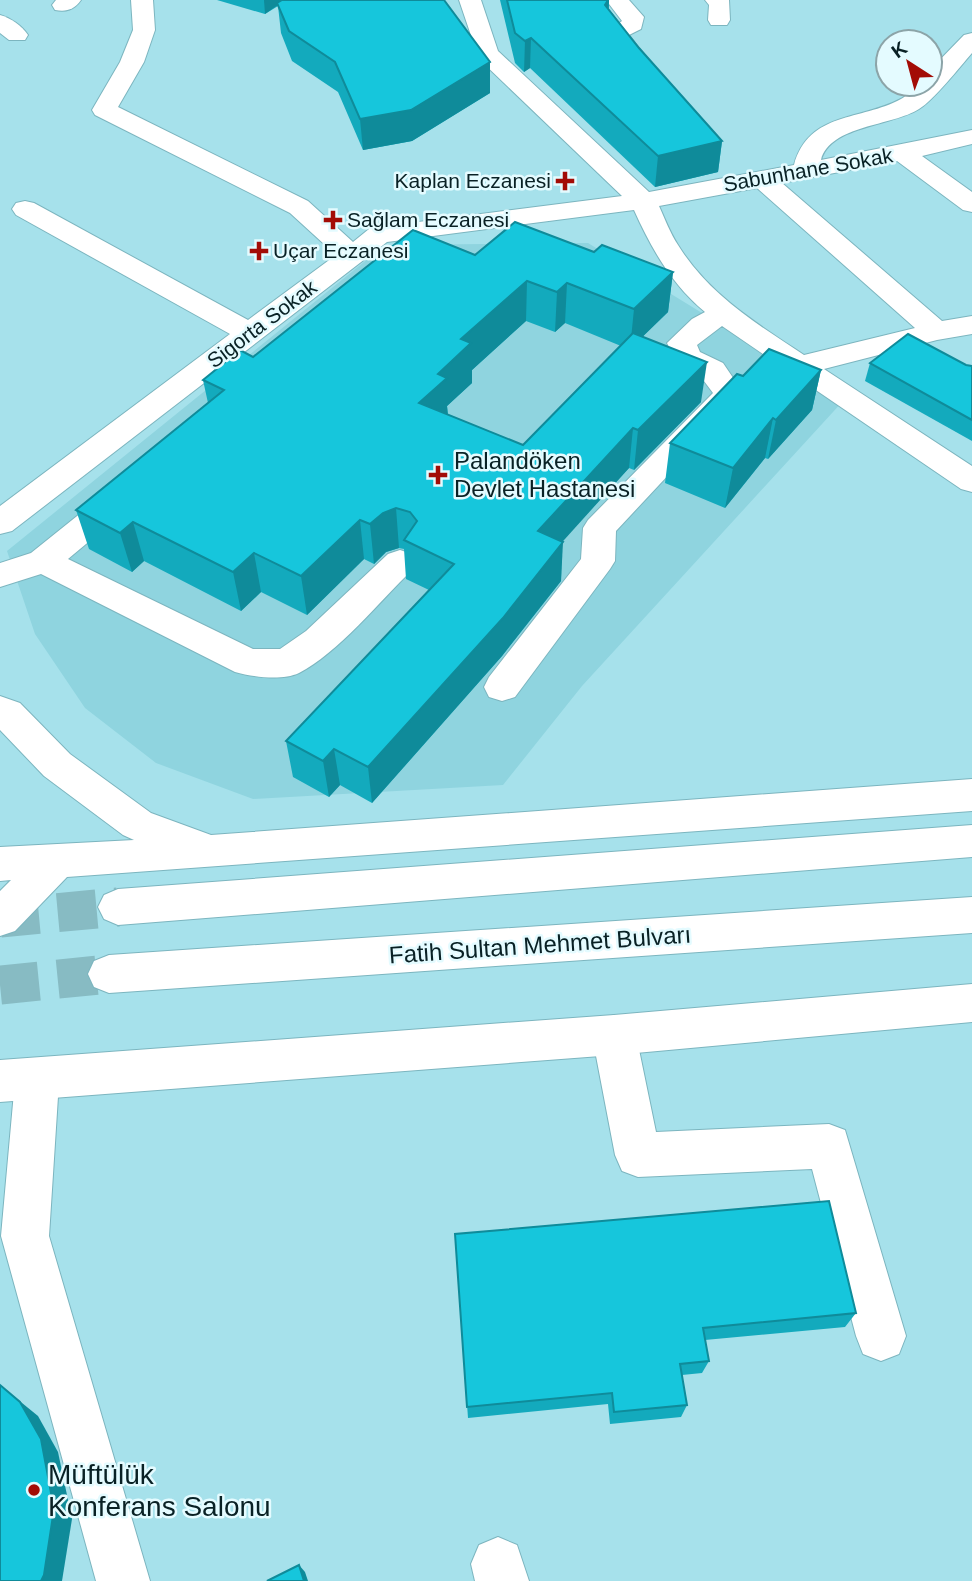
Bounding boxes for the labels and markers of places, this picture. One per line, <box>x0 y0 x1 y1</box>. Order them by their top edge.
place label: Kaplan Eczanesi <box>395 169 551 192</box>
marker: Kaplan Eczanesi <box>557 173 573 189</box>
place label: Sağlam Eczanesi <box>347 208 509 231</box>
marker: Sağlam Eczanesi <box>325 212 341 228</box>
place label: Uçar Eczanesi <box>273 239 408 262</box>
marker: Uçar Eczanesi <box>251 243 267 259</box>
place label: Palandöken Devlet Hastanesi <box>454 447 635 502</box>
marker: Palandöken Devlet Hastanesi <box>428 465 448 485</box>
place label: Müftülük Konferans Salonu <box>48 1459 271 1522</box>
marker: Müftülük Konferans Salonu <box>26 1482 42 1498</box>

